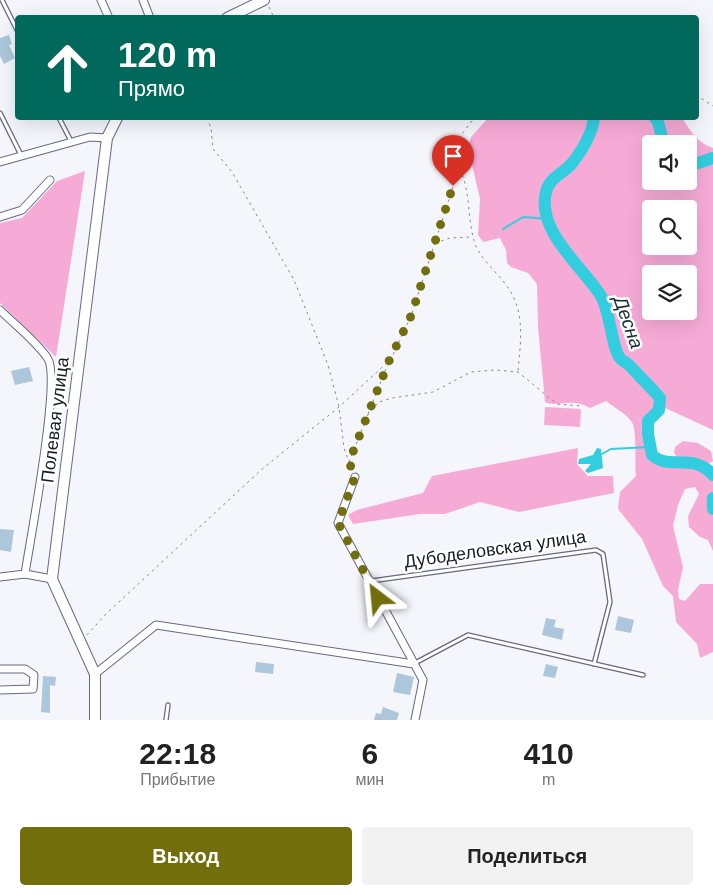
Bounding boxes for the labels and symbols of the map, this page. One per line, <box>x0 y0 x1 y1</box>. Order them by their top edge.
pin <box>432 135 474 186</box>
water label: Десна <box>609 291 648 351</box>
street label: Полевая улица <box>37 355 73 484</box>
street label: Дубоделовская улица <box>403 526 588 572</box>
position arrow <box>351 571 403 623</box>

